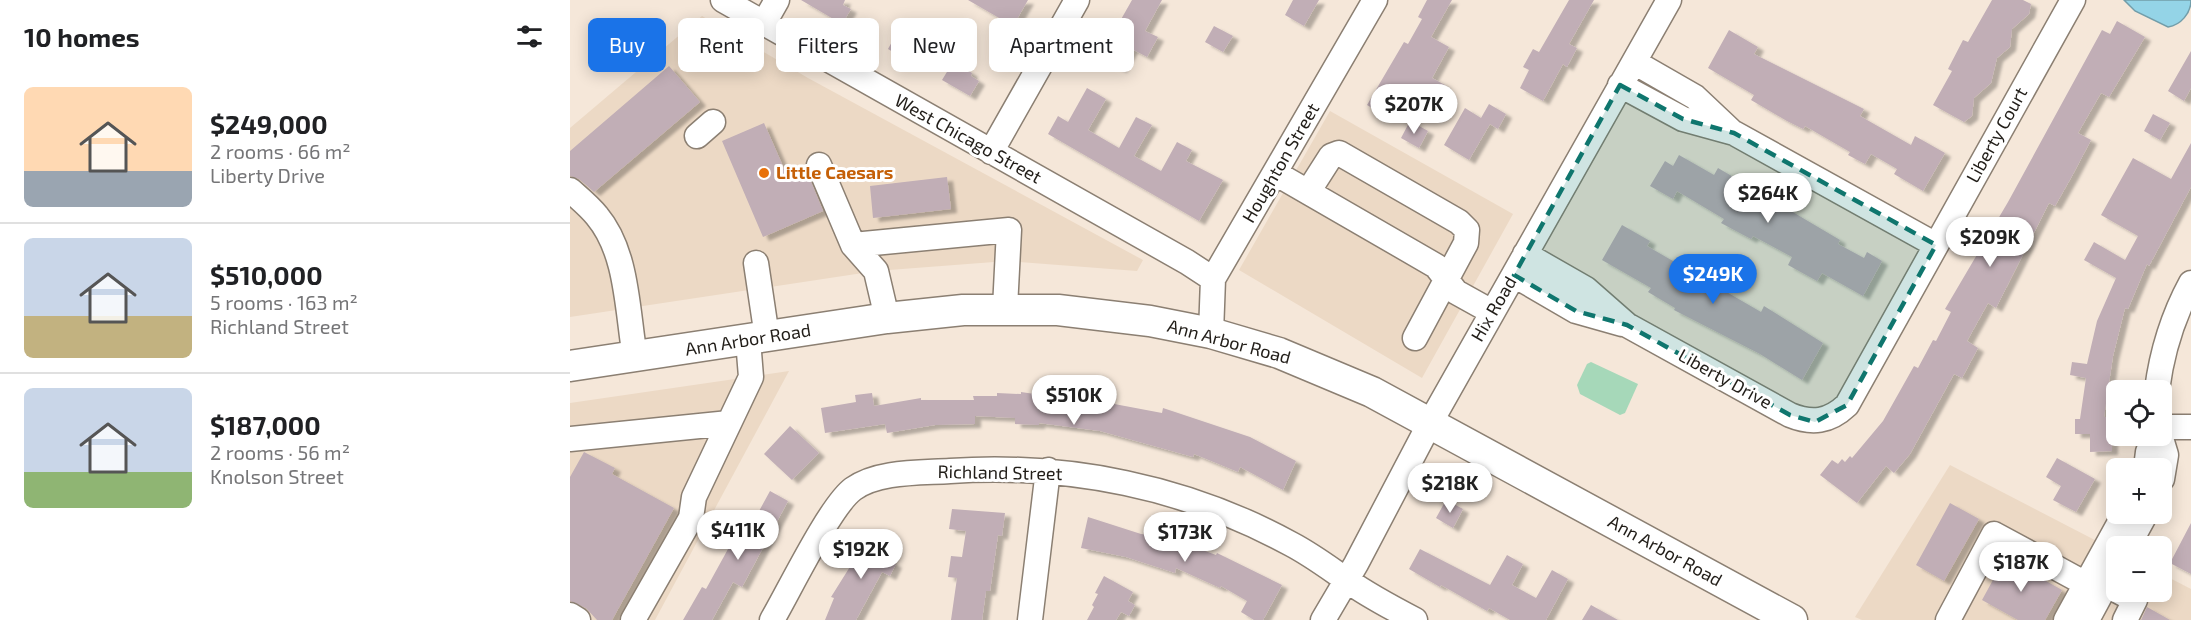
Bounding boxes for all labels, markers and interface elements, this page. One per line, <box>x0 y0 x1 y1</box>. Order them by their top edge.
chip: Buy <box>588 18 666 72</box>
chip: Rent <box>678 18 764 72</box>
chip: Filters <box>776 18 879 72</box>
chip: New <box>891 18 977 72</box>
chip: Apartment <box>989 18 1134 72</box>
icon: filters <box>513 20 546 53</box>
text: 10 homes <box>24 21 140 52</box>
street label: Liberty Court <box>1961 83 2031 186</box>
pin: $207K <box>1372 84 1456 135</box>
street label: West Chicago Street <box>891 89 1046 188</box>
text: $207K <box>1384 91 1444 115</box>
street label: Houghton Street <box>1237 99 1323 226</box>
text: $249,000 <box>210 108 328 139</box>
icon: home <box>72 111 144 183</box>
text: 2 rooms · 66 m² <box>210 139 351 163</box>
place label: Little Caesars <box>776 161 893 183</box>
text: Liberty Drive <box>210 163 325 187</box>
marker: Little Caesars <box>757 166 771 180</box>
pin: $264K <box>1726 173 1810 224</box>
text: $264K <box>1738 180 1798 204</box>
pin: $209K <box>1948 217 2032 268</box>
text: $209K <box>1960 224 2020 248</box>
pin: $249K <box>1671 254 1755 305</box>
text: $510,000 <box>210 259 323 290</box>
text: $249K <box>1683 261 1743 285</box>
icon: home <box>72 262 144 334</box>
street label: Hix Road <box>1466 272 1521 345</box>
text: 5 rooms · 163 m² <box>210 290 358 314</box>
text: Richland Street <box>210 314 349 338</box>
street label: Ann Arbor Road <box>1165 314 1293 368</box>
street label: Ann Arbor Road <box>683 318 812 360</box>
street label: Liberty Drive <box>1675 343 1776 413</box>
pin: $510K <box>1032 375 1116 426</box>
map controls <box>2106 380 2172 602</box>
button: locate <box>2106 380 2172 446</box>
text: $510K <box>1046 382 1102 406</box>
text: $187,000 <box>210 409 321 440</box>
icon: home <box>72 412 144 484</box>
text: 2 rooms · 56 m² <box>210 440 350 464</box>
button: + <box>2106 458 2172 524</box>
street label: Richland Street <box>937 460 1063 484</box>
pin: $218K <box>1408 463 1492 514</box>
text: Knolson Street <box>210 464 344 488</box>
text: $218K <box>1422 470 1479 494</box>
pin: $411K <box>696 510 780 561</box>
street label: Ann Arbor Road <box>1605 510 1726 591</box>
pin: $173K <box>1143 512 1227 563</box>
text: $411K <box>711 517 765 541</box>
text: $173K <box>1158 519 1212 543</box>
pin: $192K <box>819 529 903 580</box>
text: $192K <box>833 536 889 560</box>
button: − <box>2106 536 2172 602</box>
pin: $187K <box>1979 542 2063 593</box>
text: $187K <box>1993 549 2049 573</box>

